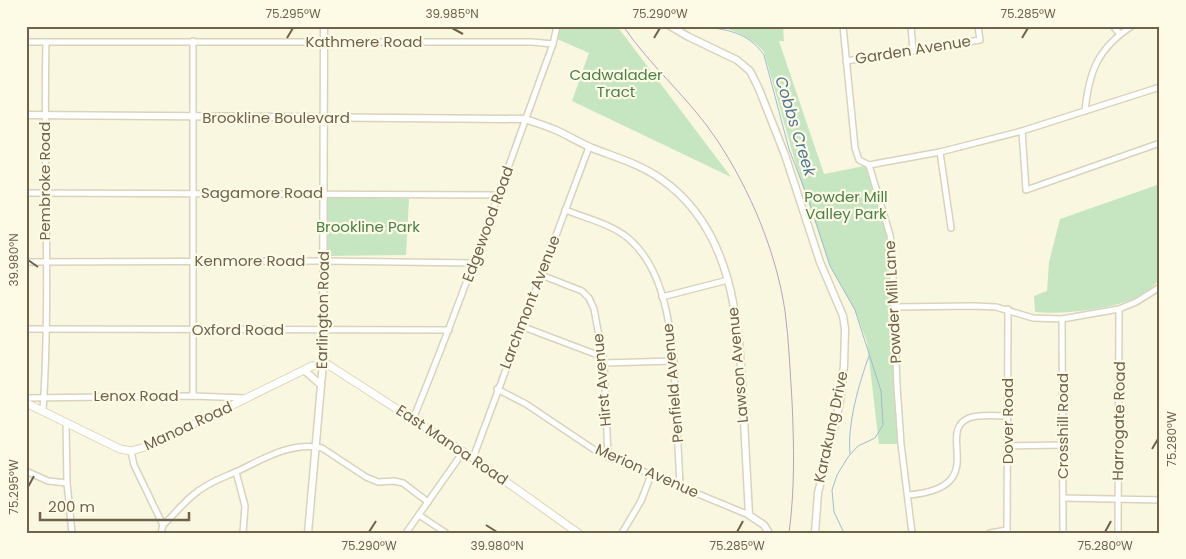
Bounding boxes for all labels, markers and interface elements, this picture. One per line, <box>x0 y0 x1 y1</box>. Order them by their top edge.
text: 75.295°W <box>265 5 321 22</box>
text: 39.985°N <box>425 5 479 22</box>
text: 75.290°W <box>632 5 688 22</box>
text: 75.285°W <box>1000 5 1056 22</box>
street label: Garden Avenue <box>854 30 972 69</box>
street label: Kathmere Road <box>306 31 422 52</box>
park label: Cadwalader Tract <box>569 64 663 102</box>
water label: Cobbs Creek <box>769 73 822 180</box>
street label: Brookline Boulevard <box>202 107 350 128</box>
street label: Pembroke Road <box>34 122 55 240</box>
street label: Edgewood Road <box>457 163 518 285</box>
street label: Sagamore Road <box>201 182 323 203</box>
park label: Powder Mill Valley Park <box>804 186 888 224</box>
park label: Brookline Park <box>316 216 420 237</box>
street label: Larchmont Avenue <box>494 232 565 372</box>
text: 39.980°N <box>5 233 22 287</box>
street label: Powder Mill Lane <box>879 240 906 364</box>
street label: Kenmore Road <box>195 250 305 271</box>
street label: Earlington Road <box>311 251 334 369</box>
street label: Lawson Avenue <box>722 306 753 424</box>
street label: Oxford Road <box>192 319 284 340</box>
street label: Penfield Avenue <box>657 323 688 444</box>
street label: Hirst Avenue <box>587 333 616 427</box>
street label: Harrogate Road <box>1107 361 1130 481</box>
street label: Karakung Drive <box>808 369 853 485</box>
street label: Crosshill Road <box>1052 373 1073 479</box>
street label: Dover Road <box>997 378 1018 464</box>
street label: Lenox Road <box>93 385 179 406</box>
street label: Manoa Road <box>140 396 235 455</box>
street label: East Manoa Road <box>392 399 512 490</box>
text: 75.280°W <box>1163 411 1180 467</box>
street label: Merion Avenue <box>592 438 702 503</box>
text: 75.295°W <box>5 459 22 515</box>
scale bar <box>40 489 189 521</box>
text: 200 m <box>48 496 95 517</box>
text: 75.290°W <box>341 537 397 554</box>
text: 39.980°N <box>470 537 524 554</box>
text: 75.285°W <box>709 537 765 554</box>
text: 75.280°W <box>1077 537 1133 554</box>

